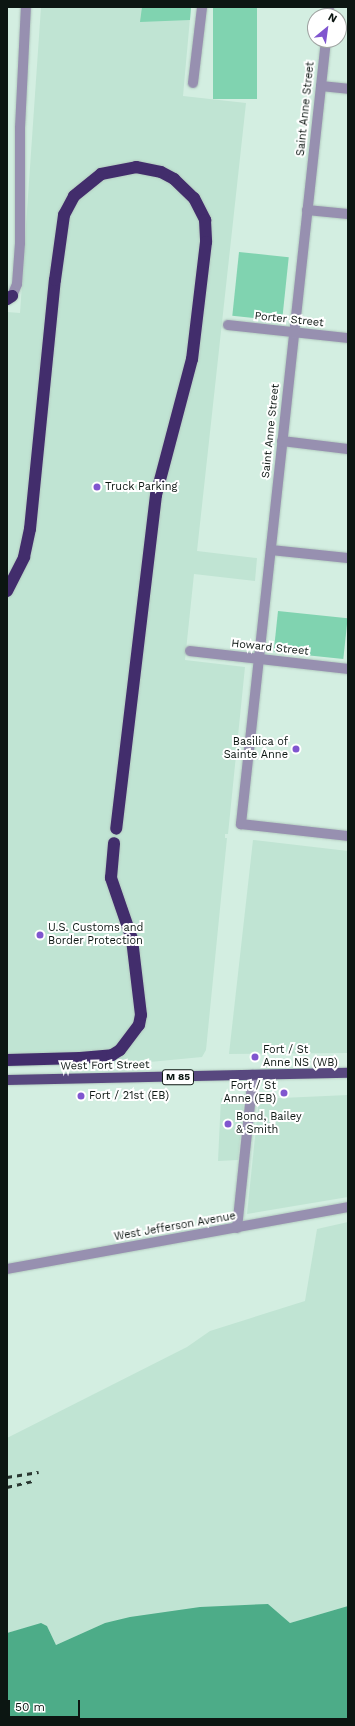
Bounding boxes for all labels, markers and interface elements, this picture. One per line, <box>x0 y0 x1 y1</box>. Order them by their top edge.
north arrow <box>307 8 347 48</box>
text: N <box>326 10 339 26</box>
street label: Saint Anne Street <box>294 61 318 157</box>
street label: Porter Street <box>254 310 324 330</box>
street label: Saint Anne Street <box>259 383 283 479</box>
place label: Truck Parking <box>105 480 178 494</box>
marker: Truck Parking <box>92 482 102 492</box>
street label: Howard Street <box>231 637 309 659</box>
place label: Basilica of Sainte Anne <box>223 736 288 762</box>
marker: Basilica of Sainte Anne <box>291 744 301 754</box>
place label: U.S. Customs and Border Protection <box>48 922 143 948</box>
marker: U.S. Customs and Border Protection <box>35 930 45 940</box>
place label: Fort / St Anne NS (WB) <box>263 1044 338 1070</box>
marker: Fort / St Anne NS (WB) <box>250 1052 260 1062</box>
street label: West Fort Street <box>60 1059 150 1073</box>
road number: M 85 <box>161 1069 195 1085</box>
place label: Fort / St Anne (EB) <box>224 1080 276 1106</box>
marker: Fort / St Anne (EB) <box>279 1088 289 1098</box>
place label: Fort / 21st (EB) <box>89 1089 169 1103</box>
marker: Fort / 21st (EB) <box>76 1091 86 1101</box>
place label: Bond, Bailey & Smith <box>236 1111 302 1137</box>
marker: Bond, Bailey & Smith <box>223 1119 233 1129</box>
street label: West Jefferson Avenue <box>113 1210 237 1244</box>
scale bar <box>10 1692 82 1718</box>
text: 50 m <box>15 1700 45 1714</box>

